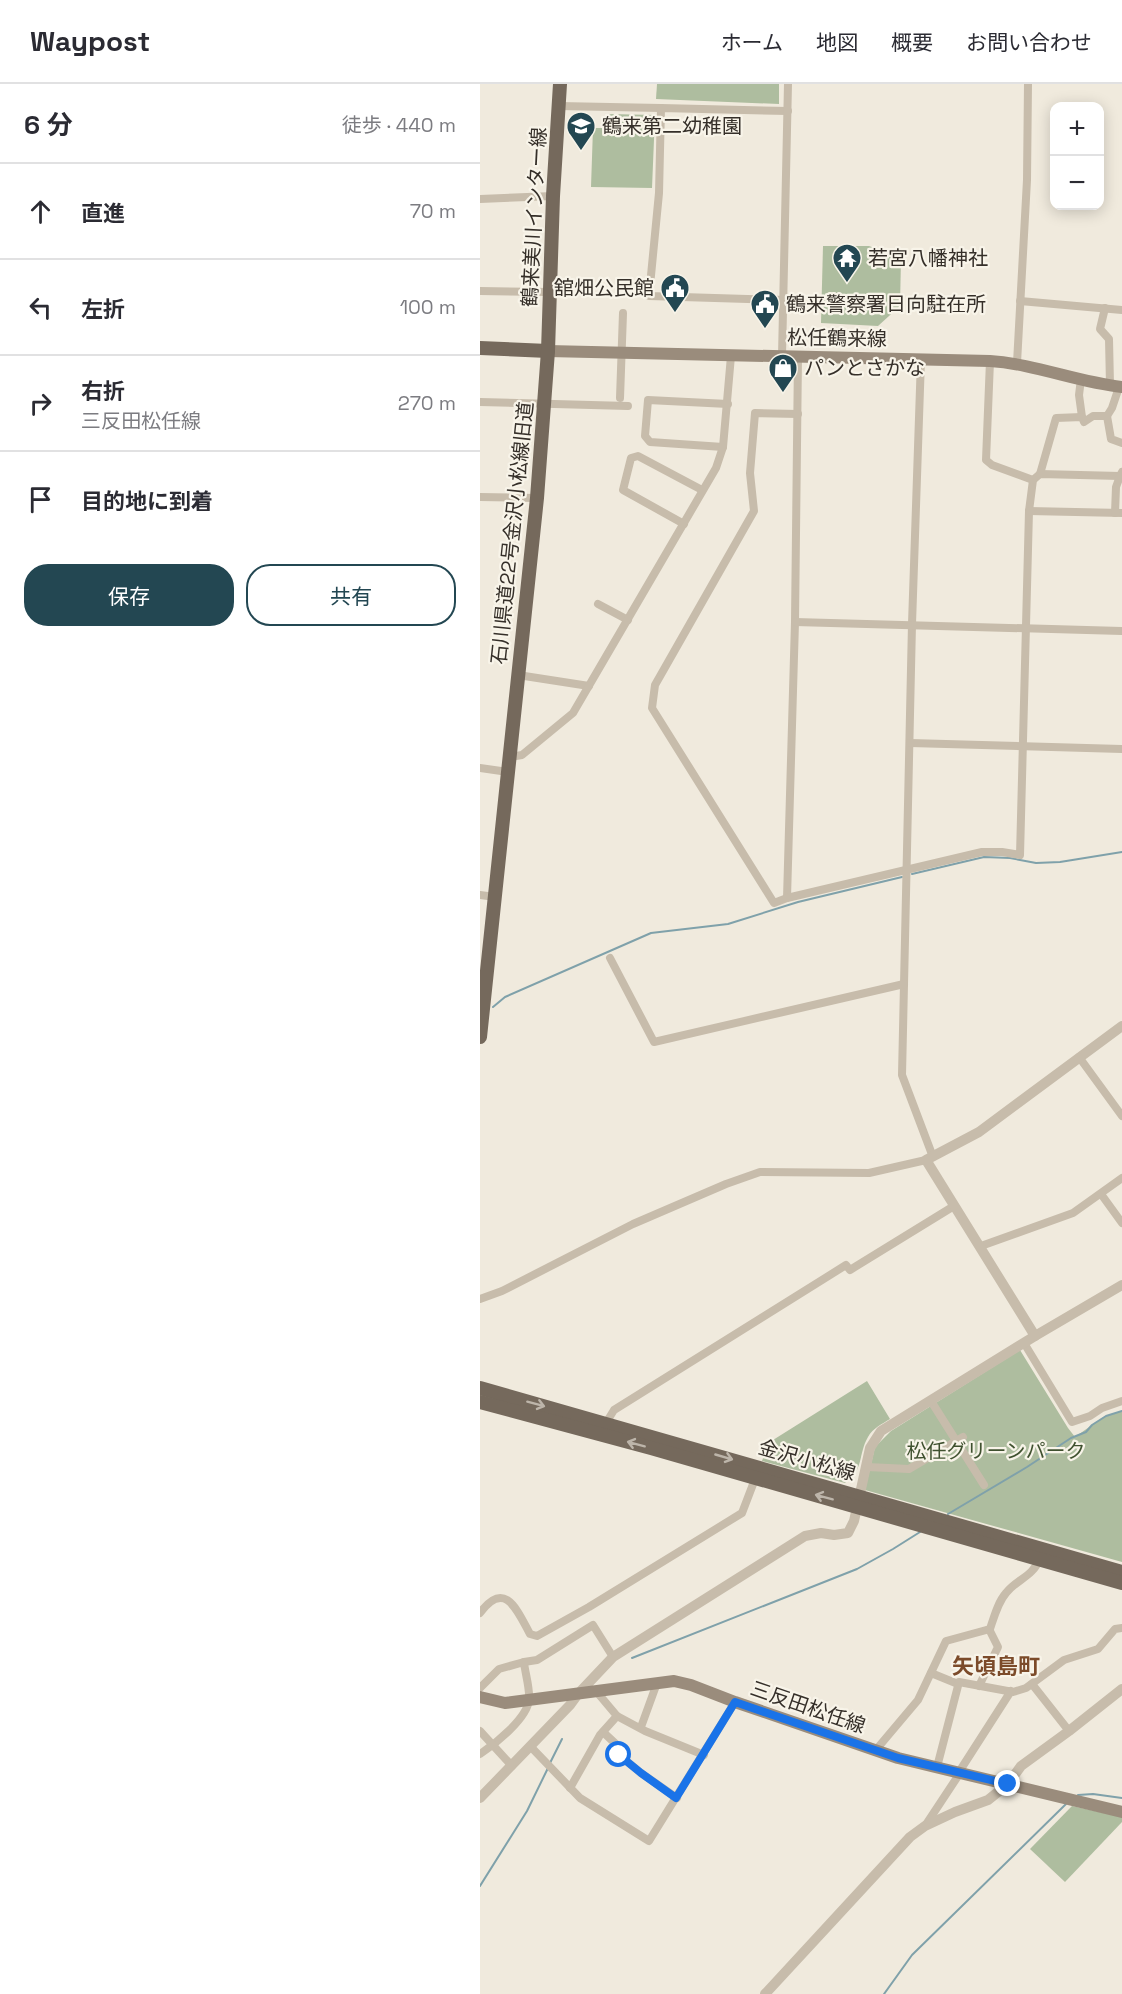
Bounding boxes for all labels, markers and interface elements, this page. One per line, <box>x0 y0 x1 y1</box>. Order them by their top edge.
text: Waypost <box>30 23 150 59</box>
text: ホーム <box>721 29 783 56</box>
text: 地図 <box>816 29 858 56</box>
text: 概要 <box>891 29 933 56</box>
text: お問い合わせ <box>966 29 1092 56</box>
map controls <box>1050 102 1104 210</box>
button: + <box>1050 102 1104 156</box>
text: 6 分 <box>24 108 73 142</box>
school or university icon: 鶴来第二幼稚園 <box>565 110 597 152</box>
text: 徒歩 · 440 m <box>342 112 456 138</box>
place label: 鶴来第二幼稚園 <box>602 113 742 139</box>
street label: 鶴来美川インター線 <box>516 126 552 308</box>
button: − <box>1050 156 1104 210</box>
icon: ahead <box>24 195 57 228</box>
text: 70 m <box>410 198 456 224</box>
text: 直進 <box>81 199 125 227</box>
temple icon: 若宮八幡神社 <box>831 242 863 284</box>
place label: 若宮八幡神社 <box>868 245 988 271</box>
public building icon: 舘畑公民館 <box>659 272 691 314</box>
place label: 舘畑公民館 <box>554 275 654 301</box>
public building icon: 鶴来警察署日向駐在所 <box>749 288 781 330</box>
icon: left <box>24 291 57 324</box>
place label: 鶴来警察署日向駐在所 <box>786 291 986 317</box>
text: 100 m <box>400 294 456 320</box>
text: 左折 <box>81 295 125 323</box>
street label: 松任鶴来線 <box>787 324 887 352</box>
shop icon: パンとさかな <box>767 352 799 394</box>
place label: パンとさかな <box>804 355 925 381</box>
text: 右折 <box>81 377 125 405</box>
icon: right <box>24 387 57 420</box>
text: 270 m <box>398 390 456 416</box>
street label: 石川県道22号金沢小松線旧道 <box>485 400 539 666</box>
text: 三反田松任線 <box>81 408 201 434</box>
icon: arrive <box>24 483 57 516</box>
text: 目的地に到着 <box>81 487 213 515</box>
button: 保存 <box>24 564 234 626</box>
button: 共有 <box>246 564 456 626</box>
one-way arrow <box>527 1398 546 1410</box>
street label: 金沢小松線 <box>755 1434 859 1486</box>
one-way arrow <box>627 1438 646 1450</box>
park label: 松任グリーンパーク <box>907 1438 1086 1464</box>
one-way arrow <box>714 1452 733 1463</box>
one-way arrow <box>814 1491 833 1503</box>
district label: 矢頃島町 <box>952 1652 1040 1680</box>
street label: 三反田松任線 <box>747 1675 869 1739</box>
route start <box>605 1741 631 1767</box>
route end <box>994 1770 1020 1796</box>

